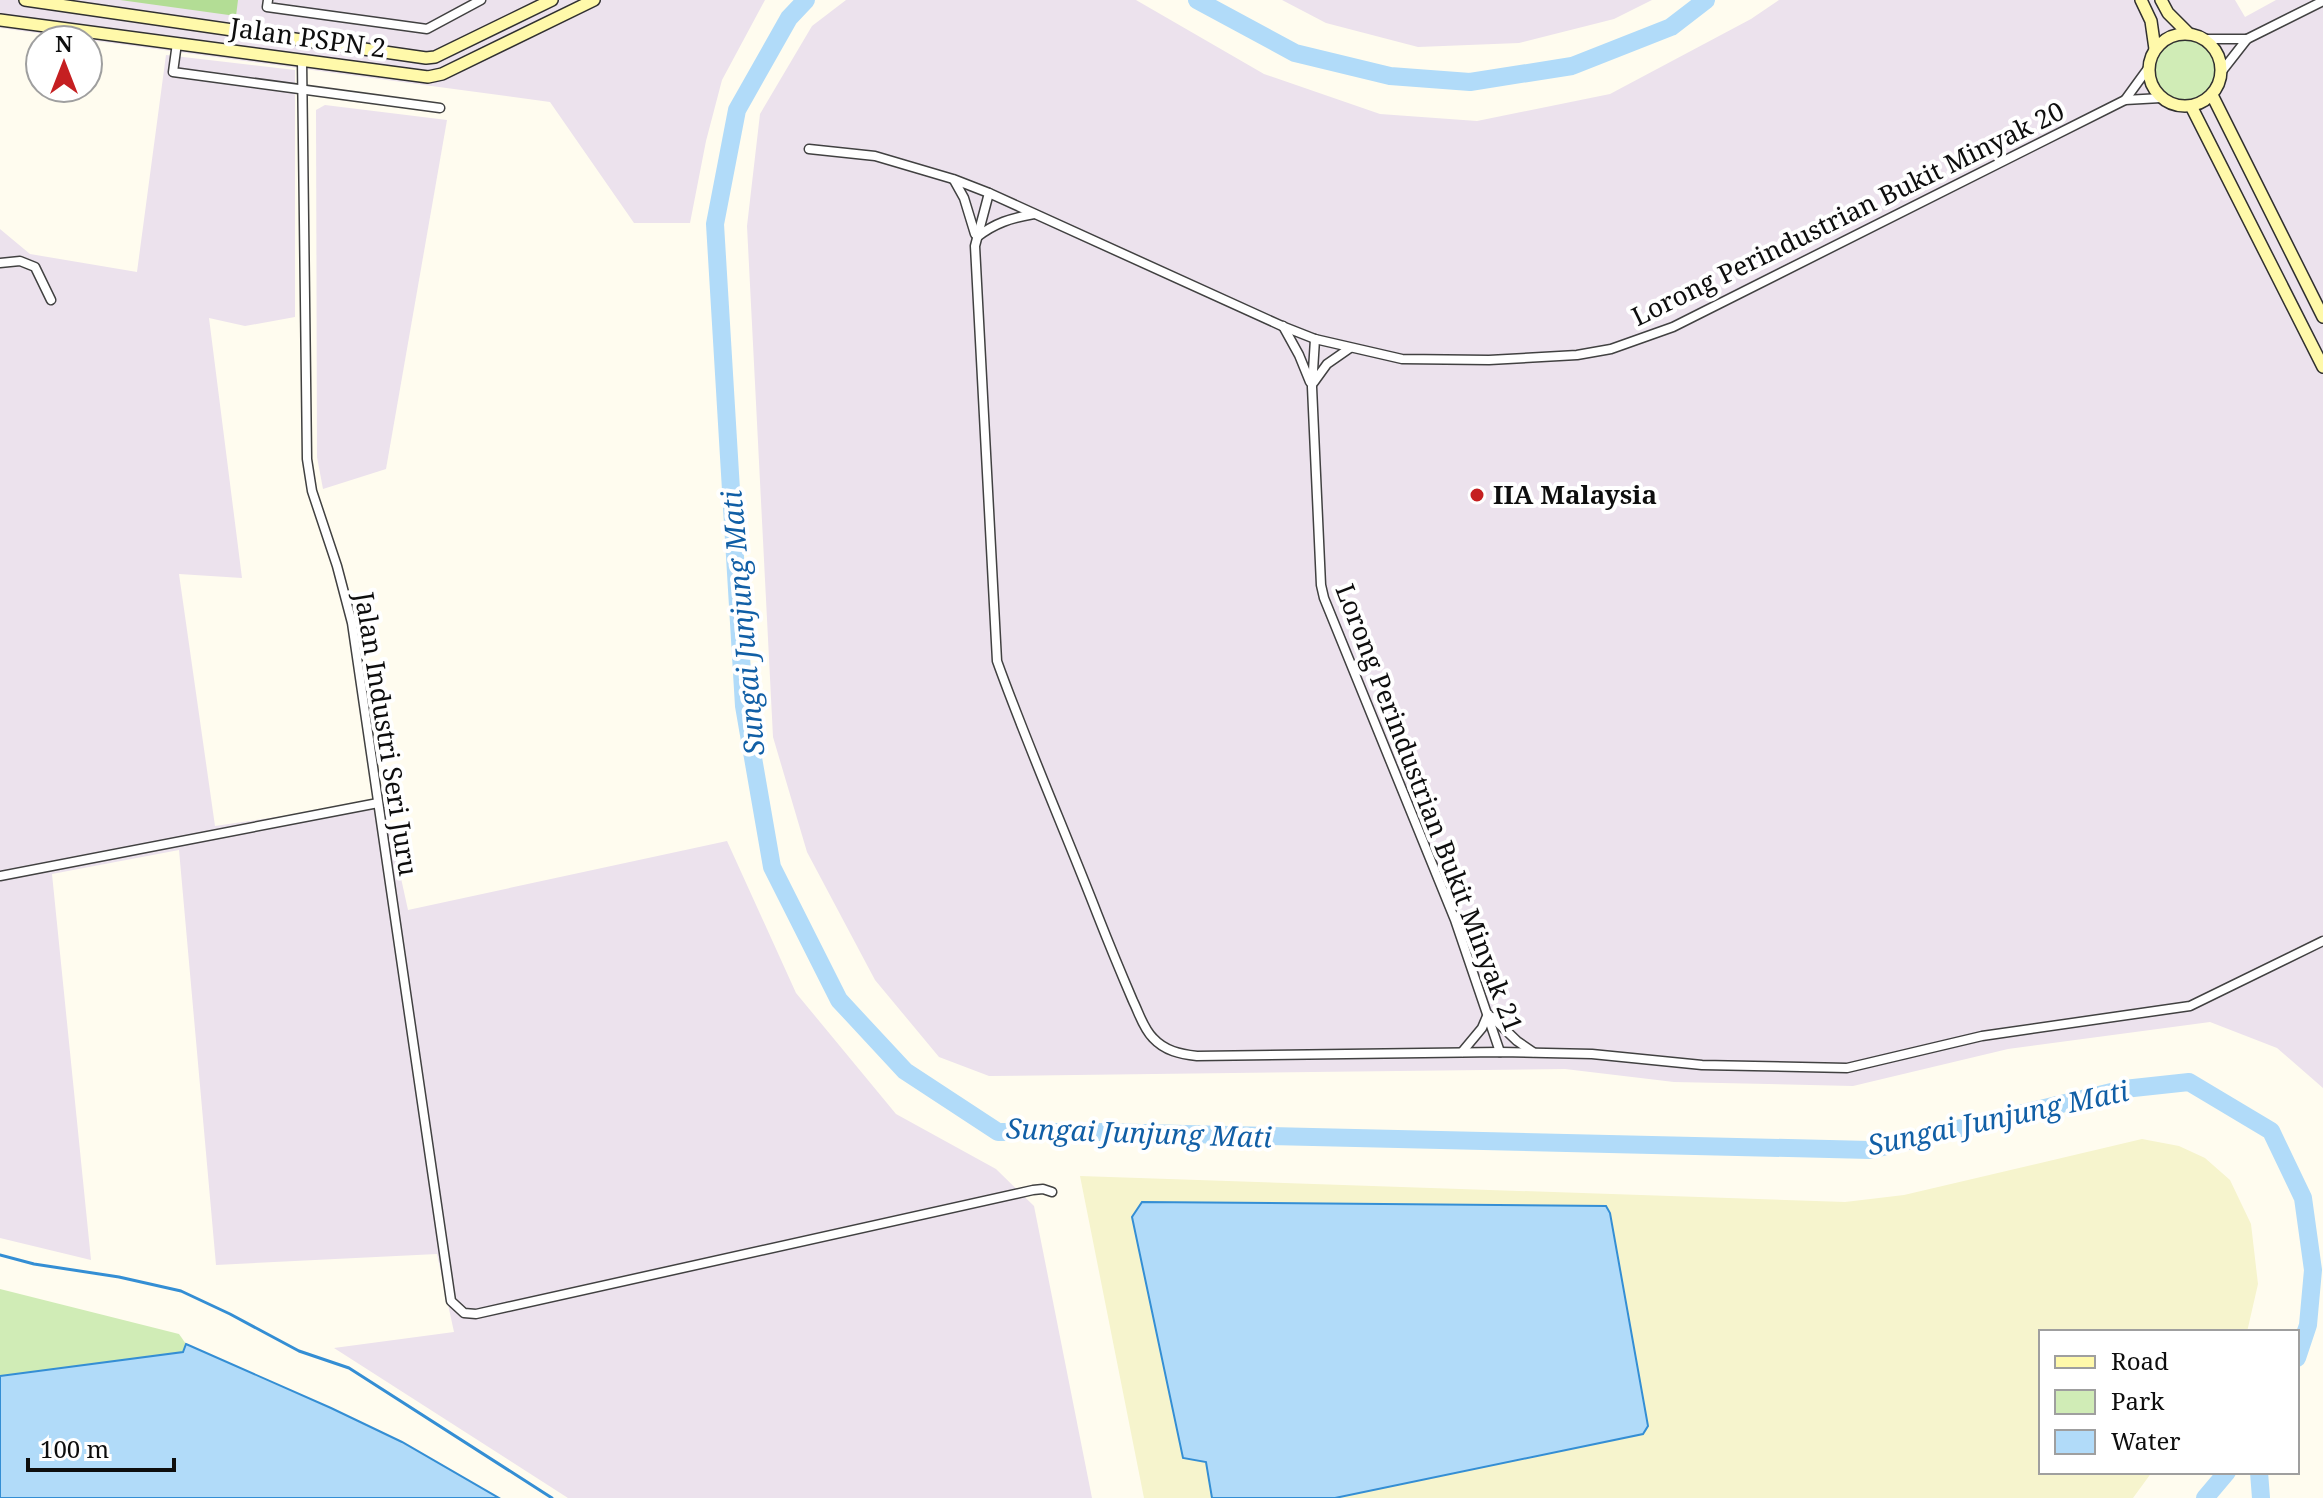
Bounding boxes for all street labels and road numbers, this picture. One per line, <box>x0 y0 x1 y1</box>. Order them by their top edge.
street label: Jalan PSPN 2 <box>227 8 388 66</box>
street label: Lorong Perindustrian Bukit Minyak 20 <box>1625 92 2070 334</box>
street label: Lorong Perindustrian Bukit Minyak 21 <box>1328 578 1532 1037</box>
street label: Jalan Industri Seri Juru <box>347 588 427 878</box>

